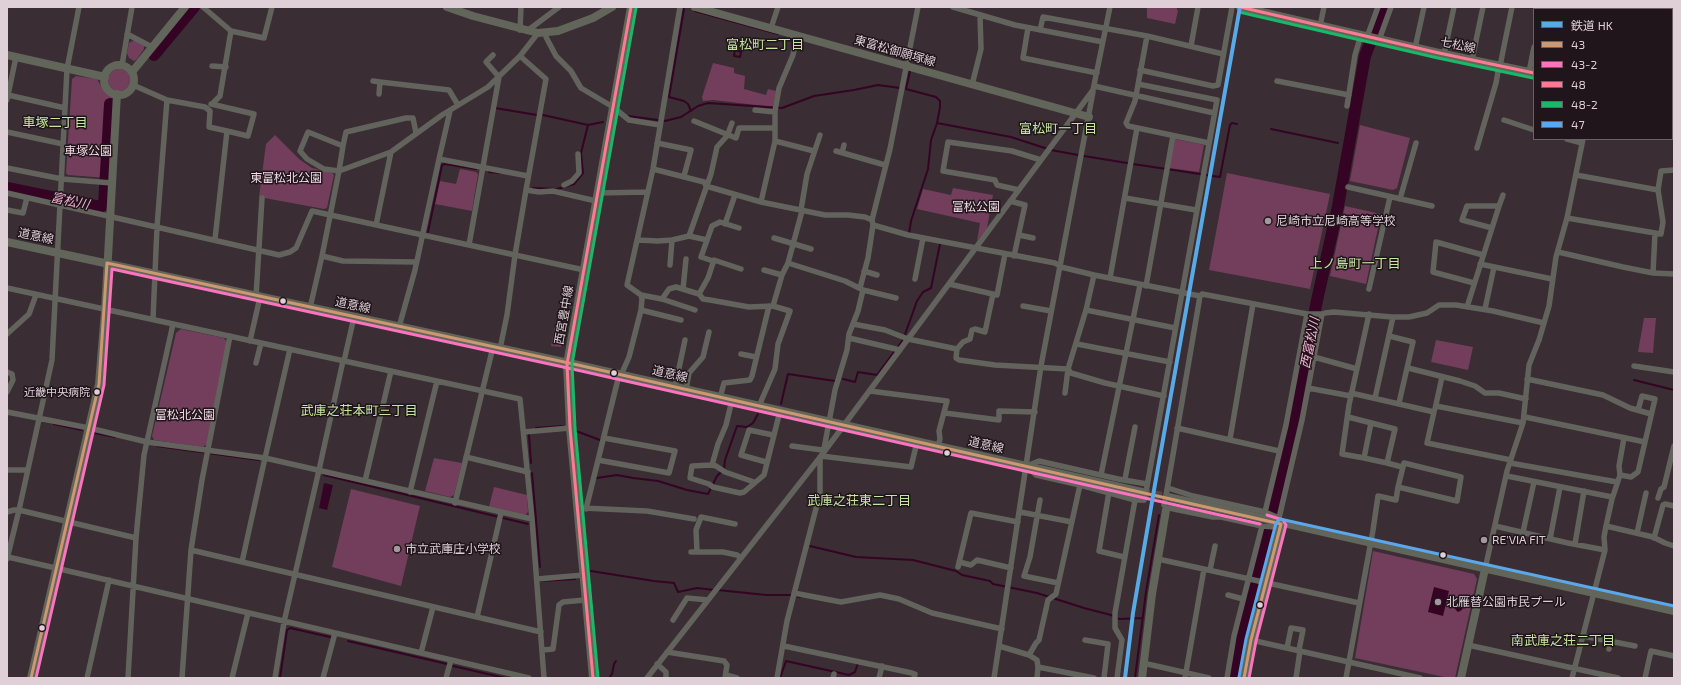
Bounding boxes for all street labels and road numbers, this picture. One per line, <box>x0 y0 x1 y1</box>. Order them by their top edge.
street label: 東富松御願塚線 <box>853 33 937 69</box>
street label: 七松線 <box>1439 34 1477 56</box>
street label: 道意線 <box>17 225 55 247</box>
street label: 西宮豊中線 <box>552 284 576 346</box>
street label: 道意線 <box>334 294 372 316</box>
street label: 道意線 <box>651 363 689 385</box>
street label: 道意線 <box>967 434 1005 456</box>

